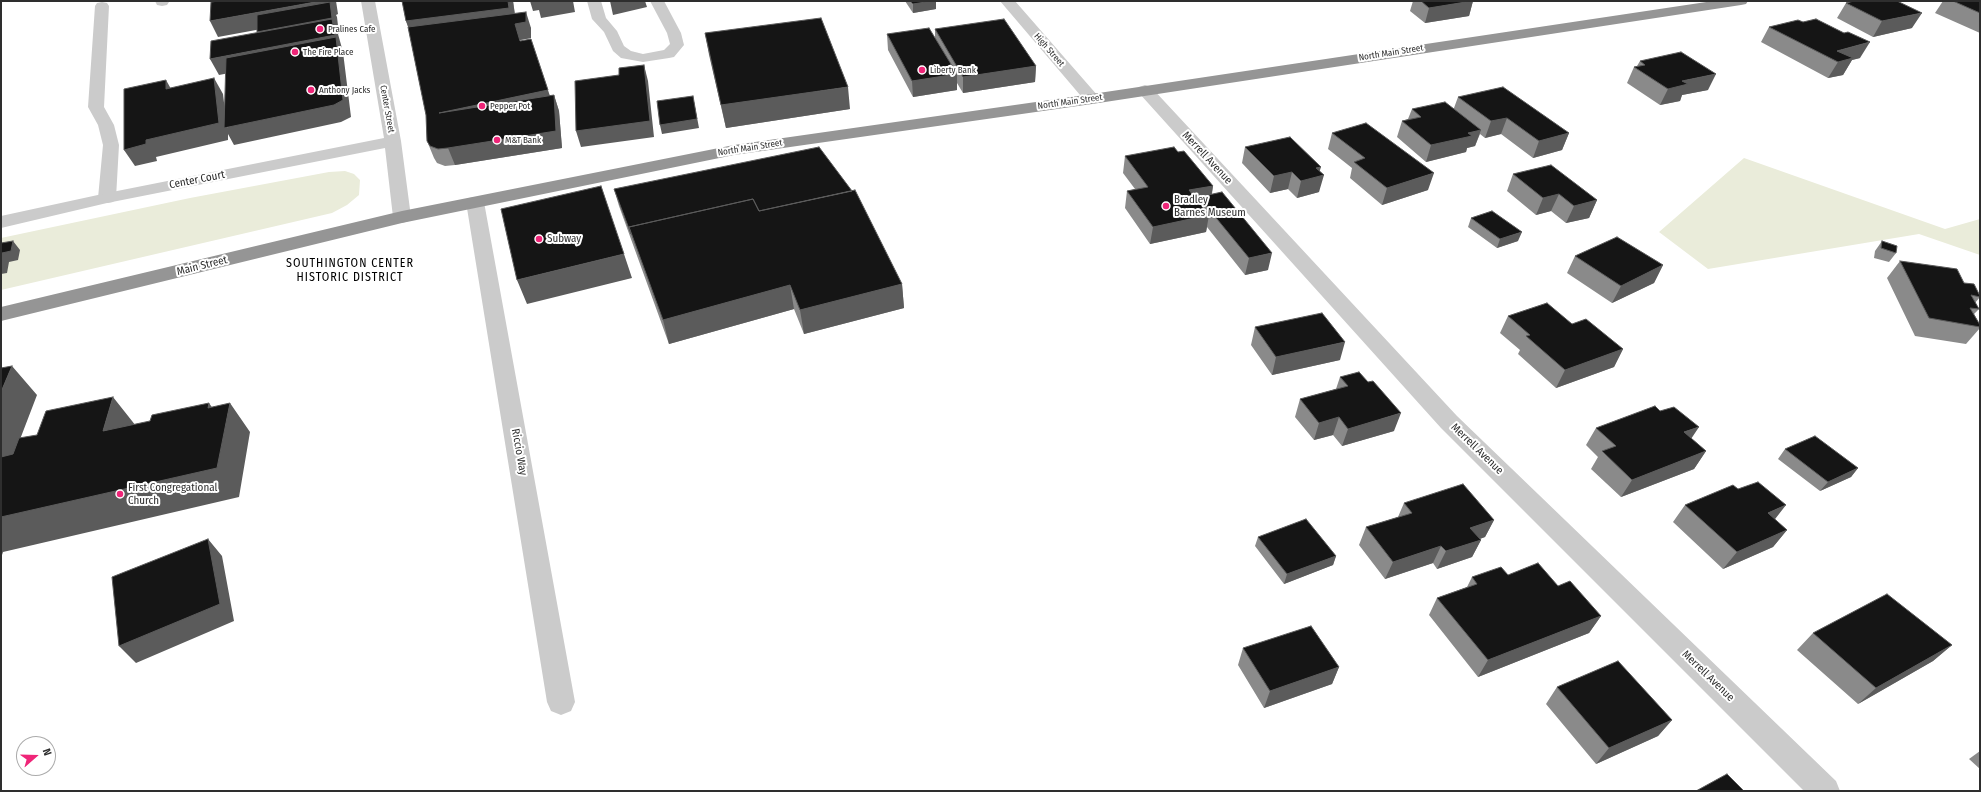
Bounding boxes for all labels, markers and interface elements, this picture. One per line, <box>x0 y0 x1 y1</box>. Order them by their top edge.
marker: Pralines Cafe <box>315 24 325 34</box>
place label: Pralines Cafe <box>328 24 376 34</box>
street label: High Street <box>1031 31 1067 69</box>
street label: North Main Street <box>1358 43 1424 63</box>
marker: The Fire Place <box>290 47 300 57</box>
place label: The Fire Place <box>303 47 353 57</box>
marker: Liberty Bank <box>917 65 927 75</box>
place label: Liberty Bank <box>930 65 976 75</box>
street label: Center Street <box>377 84 397 134</box>
marker: Anthony Jacks <box>306 85 316 95</box>
place label: Anthony Jacks <box>319 85 370 95</box>
street label: North Main Street <box>1037 92 1103 112</box>
marker: Pepper Pot <box>477 101 487 111</box>
place label: Pepper Pot <box>490 101 530 111</box>
street label: Merrell Avenue <box>1179 129 1235 187</box>
marker: M&T Bank <box>492 135 502 145</box>
place label: M&T Bank <box>505 135 541 145</box>
street label: North Main Street <box>717 138 783 158</box>
street label: Center Court <box>168 168 226 192</box>
place label: Bradley Barnes Museum <box>1174 193 1246 219</box>
marker: Bradley Barnes Museum <box>1161 201 1171 211</box>
place label: Subway <box>547 232 581 246</box>
marker: Subway <box>534 234 544 244</box>
street label: Main Street <box>175 253 229 279</box>
district label: SOUTHINGTON CENTER HISTORIC DISTRICT <box>286 257 414 285</box>
street label: Merrell Avenue <box>1448 421 1506 477</box>
street label: Riccio Way <box>508 428 530 476</box>
place label: First Congregational Church <box>128 481 217 507</box>
marker: First Congregational Church <box>115 489 125 499</box>
street label: Merrell Avenue <box>1679 648 1737 704</box>
north arrow <box>16 736 56 776</box>
text: N <box>40 747 54 757</box>

